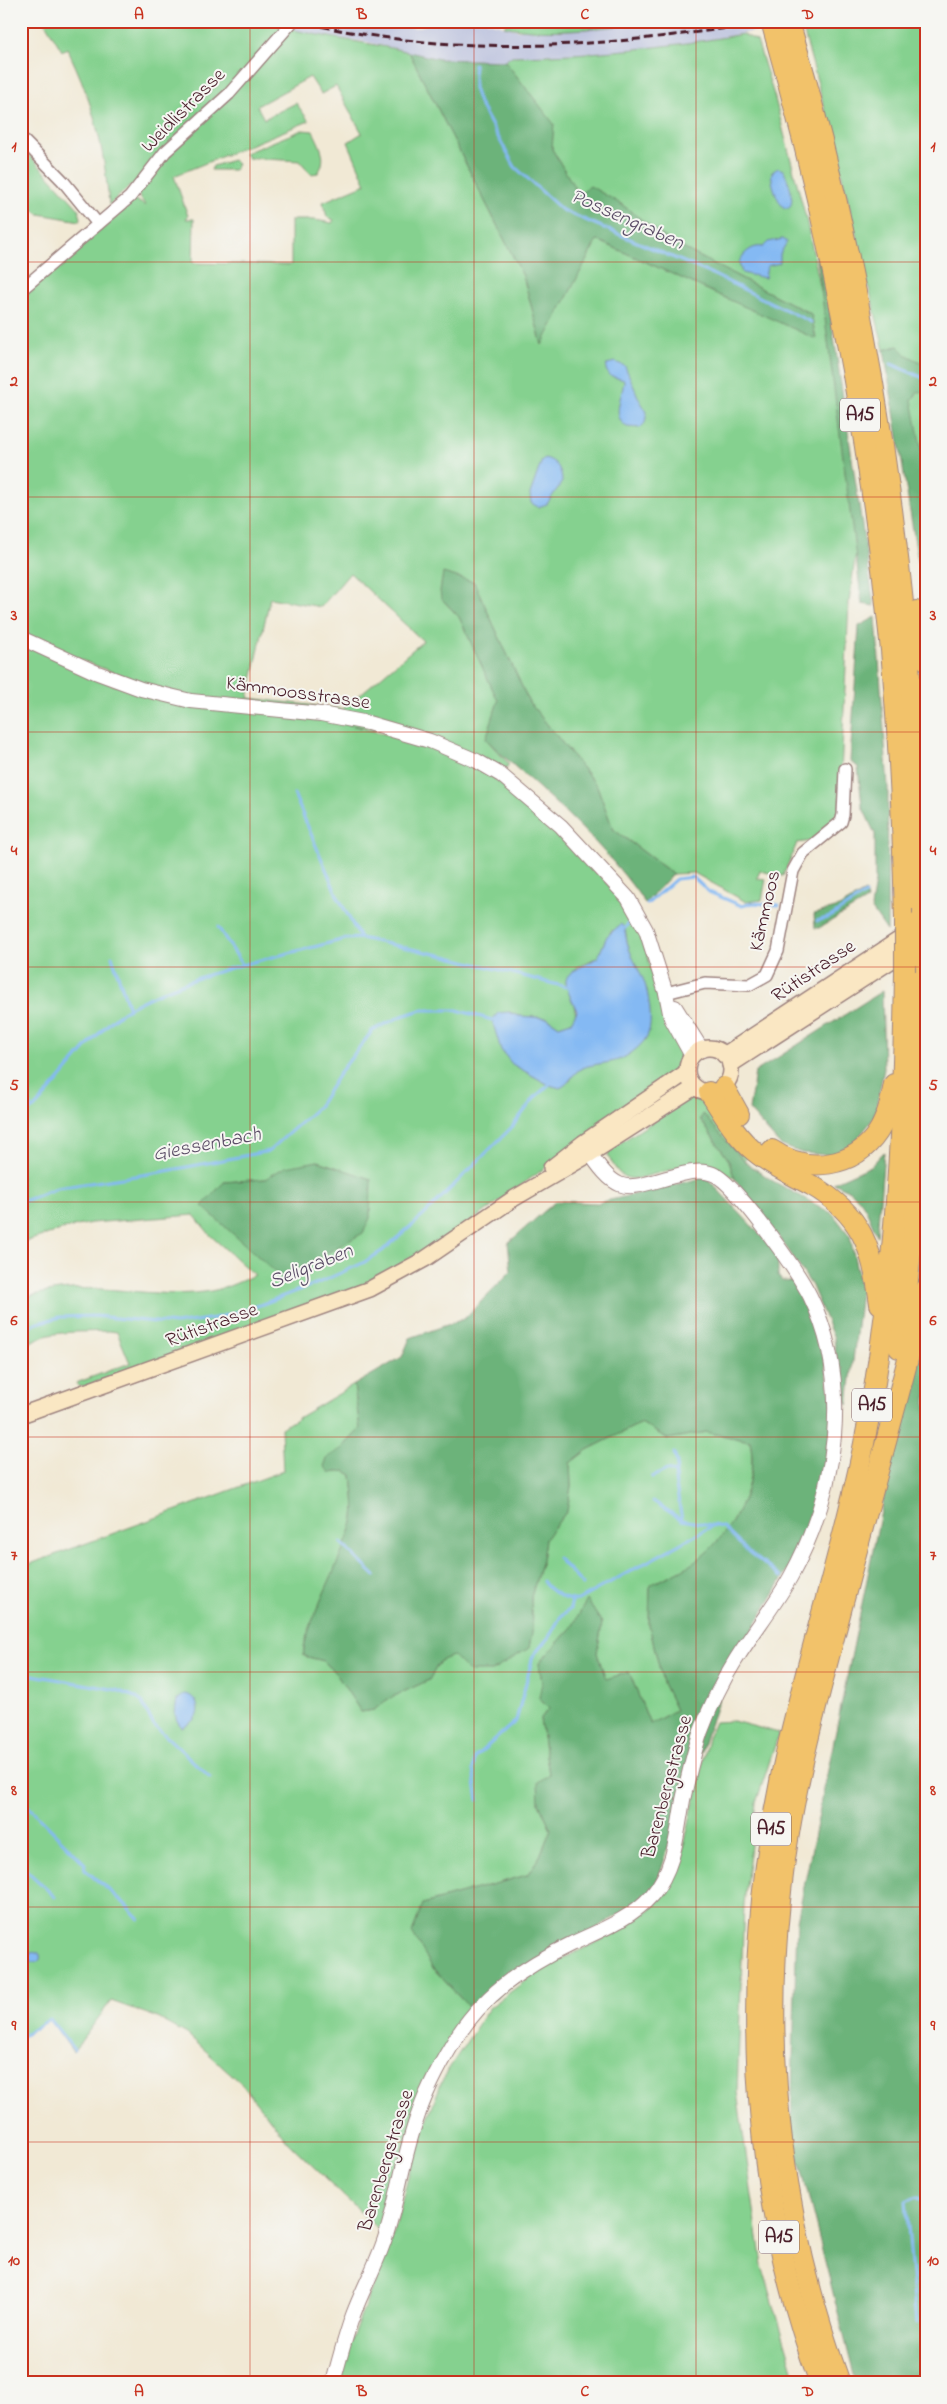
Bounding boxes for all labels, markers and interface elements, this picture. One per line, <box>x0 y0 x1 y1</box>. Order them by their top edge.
text: A <box>134 3 144 27</box>
text: B <box>356 3 368 27</box>
text: C <box>581 3 590 27</box>
text: D <box>801 3 814 27</box>
street label: Weidlistrasse <box>135 62 233 160</box>
text: 1 <box>11 135 17 159</box>
text: 1 <box>930 135 936 159</box>
water label: Possengraben <box>565 182 689 260</box>
text: 2 <box>9 370 18 394</box>
text: 2 <box>928 370 937 394</box>
road number: A15 <box>840 398 880 432</box>
text: 3 <box>10 604 18 628</box>
text: 3 <box>929 604 937 628</box>
street label: Kämmoosstrasse <box>224 670 372 718</box>
text: 4 <box>10 839 18 863</box>
text: 4 <box>929 839 937 863</box>
street label: Kämmoos <box>743 868 789 954</box>
street label: Rütistrasse <box>766 933 862 1011</box>
text: 5 <box>9 1074 19 1098</box>
text: 5 <box>928 1074 938 1098</box>
water label: Giessenbach <box>151 1120 264 1170</box>
water label: Seligraben <box>264 1236 359 1298</box>
street label: Rütistrasse <box>162 1296 262 1356</box>
text: 6 <box>9 1309 18 1333</box>
text: 6 <box>928 1309 937 1333</box>
road number: A15 <box>852 1388 892 1422</box>
text: 7 <box>11 1544 18 1568</box>
text: 7 <box>930 1544 937 1568</box>
street label: Barenbergstrasse <box>635 1712 702 1863</box>
text: 8 <box>10 1779 17 1803</box>
text: 8 <box>929 1779 936 1803</box>
road number: A15 <box>751 1812 791 1846</box>
text: 9 <box>11 2014 17 2038</box>
text: 9 <box>930 2014 936 2038</box>
street label: Barenbergstrasse <box>351 2086 423 2237</box>
road number: A15 <box>759 2220 799 2254</box>
text: 10 <box>8 2249 20 2273</box>
text: 10 <box>927 2249 939 2273</box>
text: A <box>134 2380 144 2404</box>
text: B <box>356 2380 368 2404</box>
text: C <box>581 2380 590 2404</box>
text: D <box>801 2380 814 2404</box>

